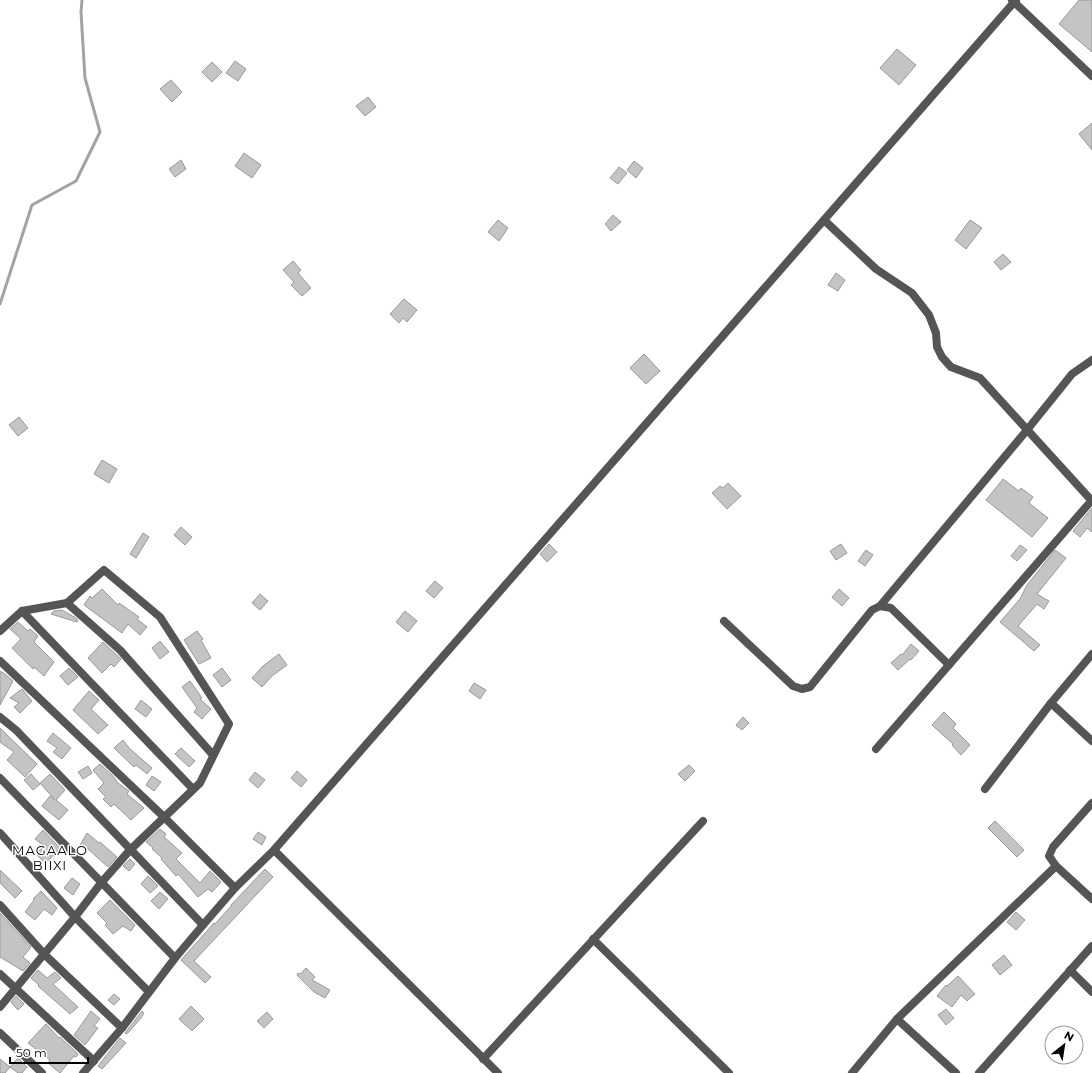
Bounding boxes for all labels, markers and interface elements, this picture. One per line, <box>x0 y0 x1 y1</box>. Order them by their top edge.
district label: MAGAALO BIIXI <box>12 842 88 873</box>
north arrow <box>1044 1025 1084 1065</box>
text: N <box>1062 1028 1076 1045</box>
scale bar <box>10 1039 88 1065</box>
text: 50 m <box>16 1045 47 1060</box>

